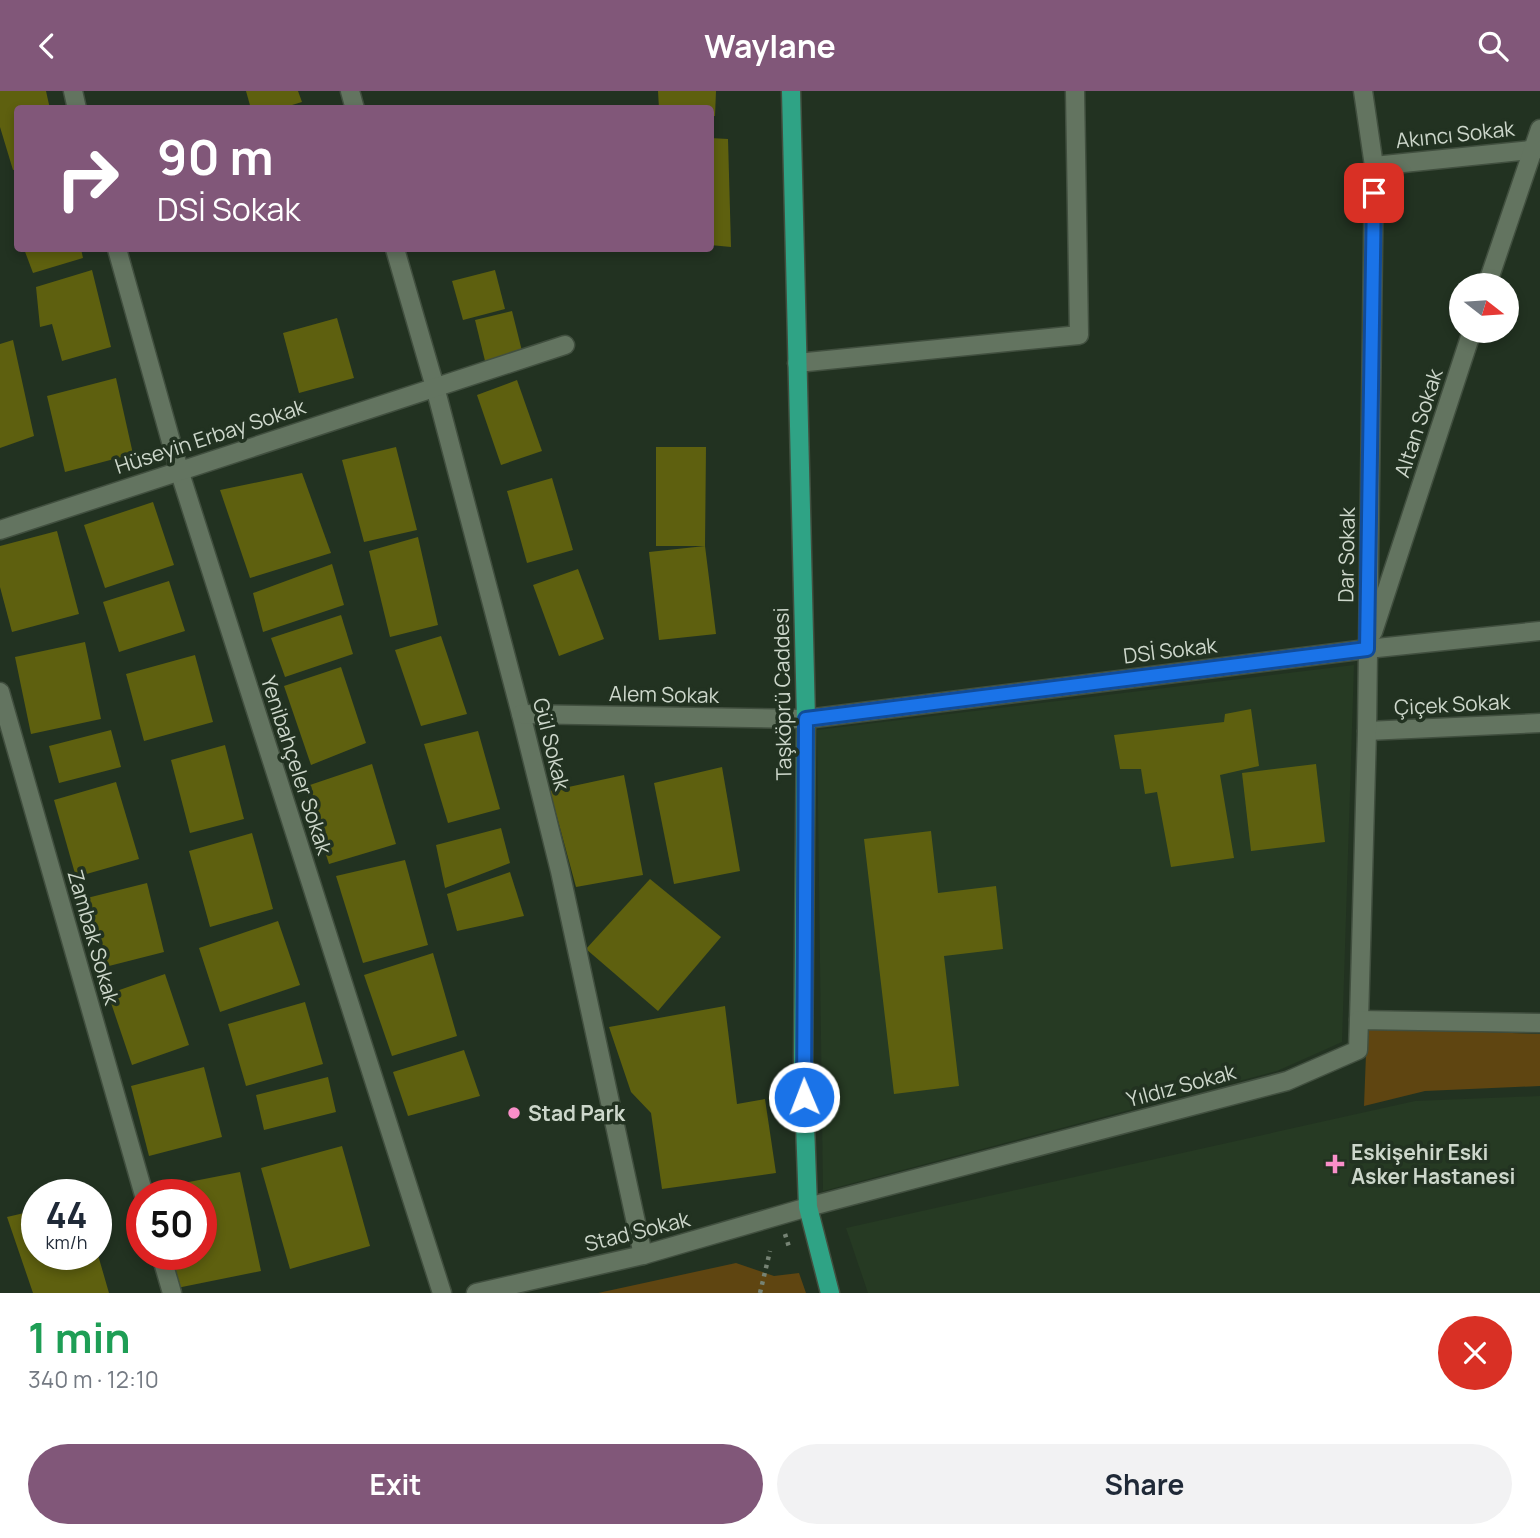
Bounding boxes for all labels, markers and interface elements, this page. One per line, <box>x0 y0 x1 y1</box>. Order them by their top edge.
text: Waylane <box>704 24 836 68</box>
icon: back <box>28 27 66 65</box>
icon: search <box>1474 27 1512 65</box>
street label: Akıncı Sokak <box>1394 114 1516 154</box>
text: 90 m <box>157 123 274 190</box>
icon: right <box>42 133 133 224</box>
pin <box>1344 163 1404 223</box>
icon: arrive <box>1355 174 1393 212</box>
text: DSİ Sokak <box>157 187 300 231</box>
north arrow <box>1449 273 1519 343</box>
map controls <box>1449 273 1519 343</box>
street label: Altan Sokak <box>1387 364 1449 481</box>
street label: Hüseyin Erbay Sokak <box>111 392 309 480</box>
street label: Dar Sokak <box>1331 506 1361 603</box>
street label: Taşköprü Caddesi <box>766 607 798 781</box>
street label: DSİ Sokak <box>1122 630 1219 670</box>
street label: Yenibahçeler Sokak <box>255 672 339 858</box>
street label: Alem Sokak <box>609 679 720 709</box>
street label: Çiçek Sokak <box>1393 687 1511 721</box>
street label: Gül Sokak <box>527 695 577 794</box>
street label: Zambak Sokak <box>61 866 127 1008</box>
street label: Yıldız Sokak <box>1123 1057 1239 1113</box>
position arrow <box>767 1060 841 1134</box>
place label: Stad Park <box>528 1099 626 1127</box>
marker: Stad Park <box>506 1105 522 1121</box>
place label: Eskişehir Eski Asker Hastanesi <box>1351 1138 1515 1190</box>
marker: Eskişehir Eski Asker Hastanesi <box>1325 1154 1345 1174</box>
speed limit sign: 50 <box>126 1179 217 1270</box>
text: 44 <box>45 1191 88 1239</box>
street label: Stad Sokak <box>581 1204 693 1258</box>
text: km/h <box>46 1230 87 1254</box>
text: 1 min <box>28 1308 131 1366</box>
button: close <box>1438 1316 1512 1390</box>
text: 340 m · 12:10 <box>28 1363 159 1395</box>
button: Exit <box>28 1444 763 1524</box>
button: Share <box>777 1444 1512 1524</box>

